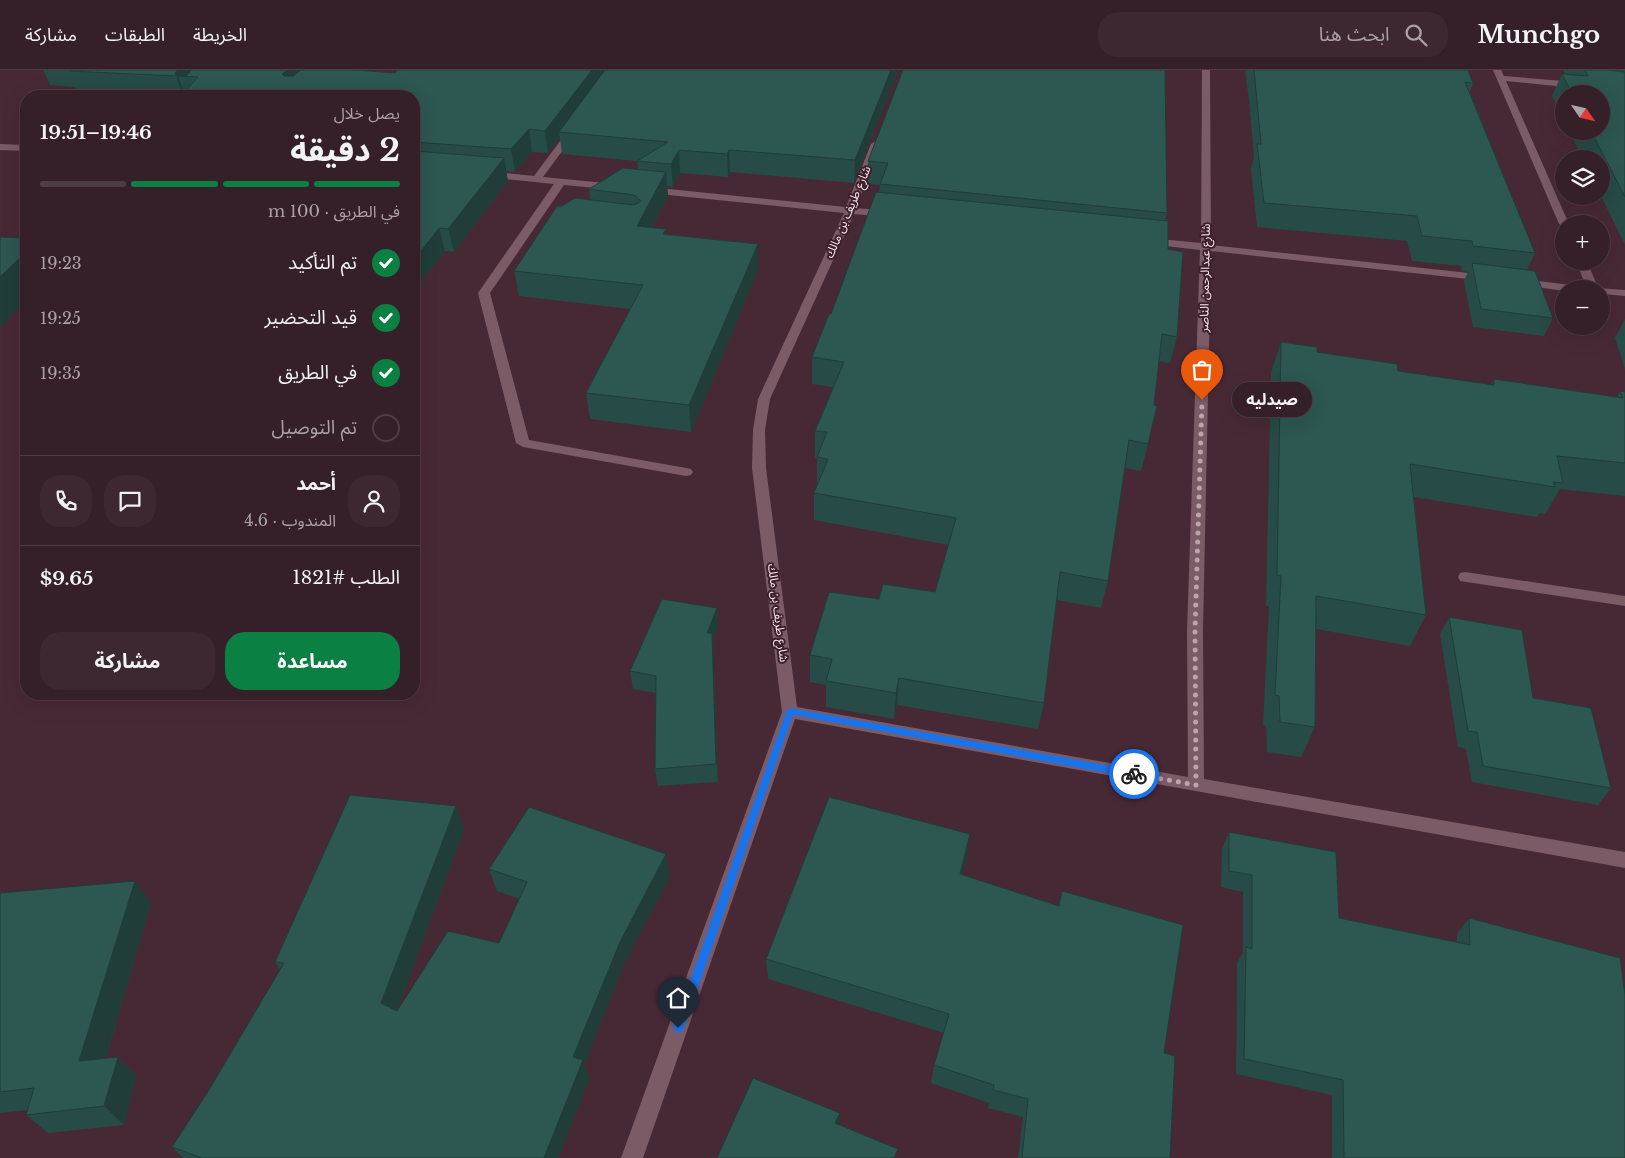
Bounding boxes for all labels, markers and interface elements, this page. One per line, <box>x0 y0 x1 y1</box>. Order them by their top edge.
search box <box>1098 12 1448 57</box>
text: Munchgo <box>1478 20 1600 49</box>
icon: search <box>1402 21 1430 49</box>
text: ابحث هنا <box>1319 23 1390 46</box>
text: مشاركة <box>25 24 77 46</box>
text: الطبقات <box>105 24 165 46</box>
text: الخريطة <box>193 24 247 46</box>
north arrow <box>1555 85 1610 140</box>
map controls <box>1555 85 1610 335</box>
text: يصل خلال <box>334 103 400 123</box>
text: 19:46–19:51 <box>40 121 152 144</box>
text: 2 دقيقة <box>290 130 400 170</box>
button: layers <box>1555 150 1610 205</box>
street label: شارع طريف بن مالك <box>821 163 876 261</box>
text: في الطريق · 100 m <box>268 201 400 221</box>
button: + <box>1555 215 1610 270</box>
street label: شارع عبدالرحمن الناصر <box>1196 223 1215 334</box>
icon: check <box>372 249 400 277</box>
text: تم التأكيد <box>288 251 357 274</box>
text: 19:23 <box>40 253 82 273</box>
button: − <box>1555 280 1610 335</box>
icon: check <box>372 304 400 332</box>
text: قيد التحضير <box>265 306 357 329</box>
text: 19:25 <box>40 308 81 328</box>
pin <box>1181 349 1223 400</box>
icon: bag <box>1188 356 1216 384</box>
icon: check <box>372 359 400 387</box>
text: في الطريق <box>278 361 357 384</box>
text: 19:35 <box>40 363 81 383</box>
callout: صيدليه <box>1232 382 1312 418</box>
text: صيدليه <box>1246 389 1298 409</box>
text: تم التوصيل <box>272 416 357 439</box>
text: أحمد <box>296 472 336 495</box>
button: phone <box>40 475 92 527</box>
button: chat <box>104 475 156 527</box>
button: person <box>348 475 400 527</box>
text: المندوب · 4.6 <box>244 510 336 530</box>
street label: شارع طريف بن مالك <box>763 563 792 663</box>
text: الطلب #1821 <box>292 566 400 589</box>
text: $9.65 <box>40 567 93 590</box>
button: مشاركة <box>40 632 215 690</box>
button: مساعدة <box>225 632 400 690</box>
courier <box>1109 749 1159 799</box>
icon: bike <box>1120 760 1148 788</box>
pin <box>657 977 699 1028</box>
icon: home <box>664 984 692 1012</box>

